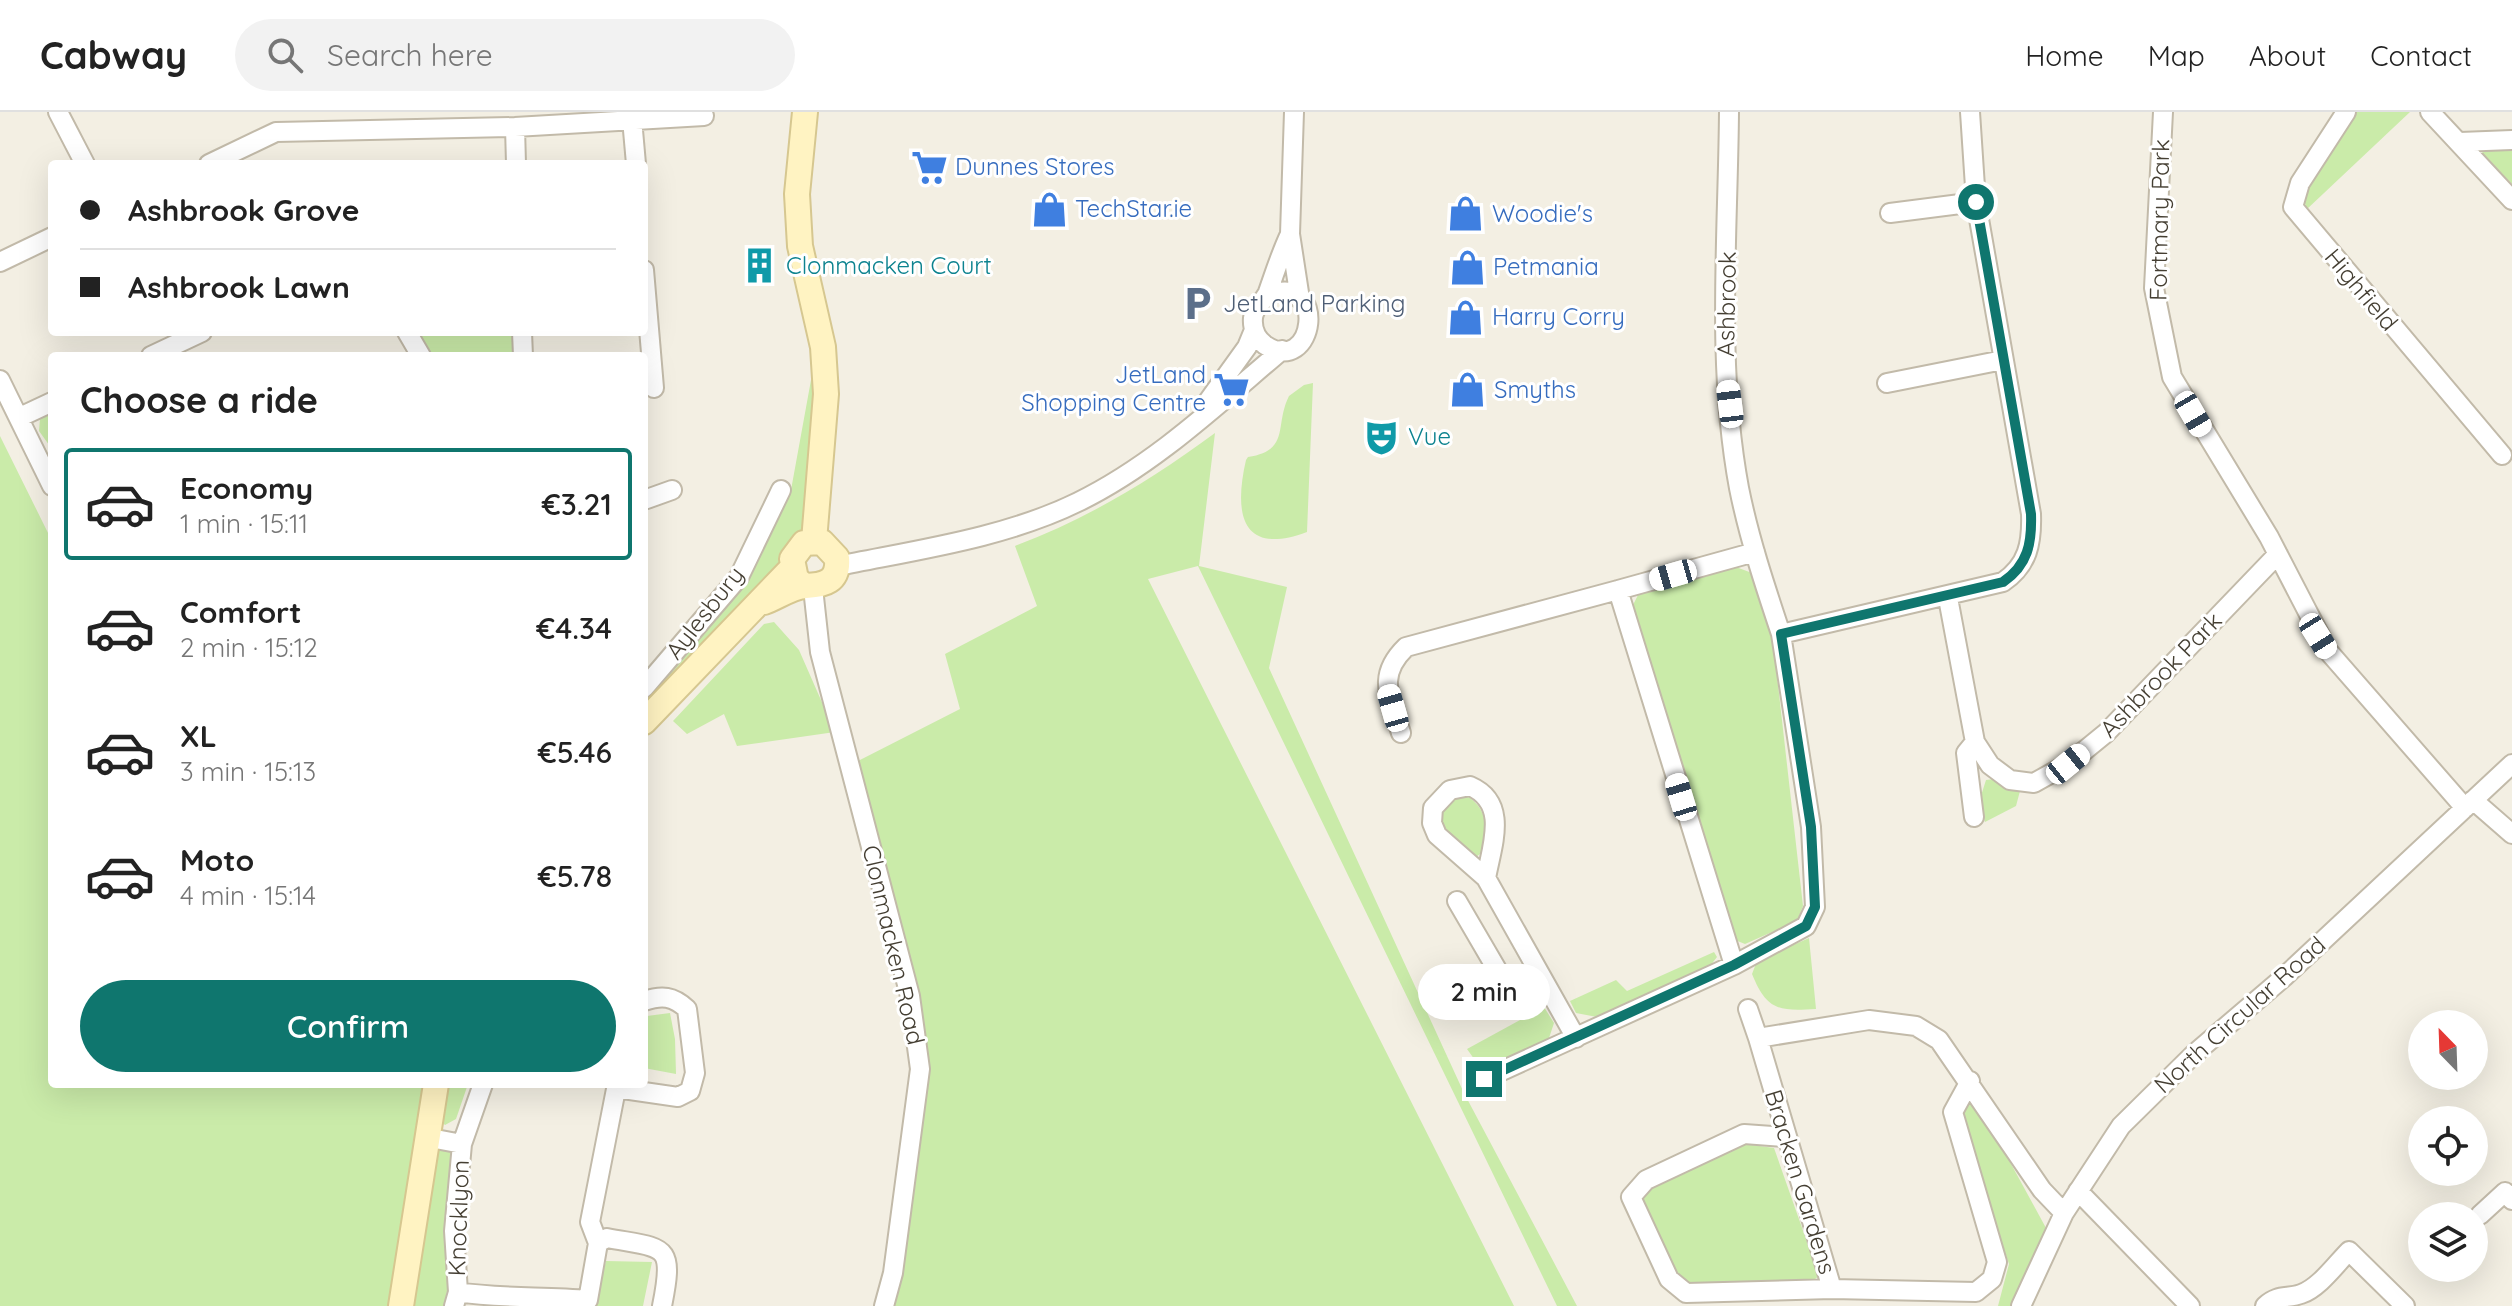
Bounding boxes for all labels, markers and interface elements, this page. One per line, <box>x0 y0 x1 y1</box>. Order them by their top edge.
search box <box>235 19 795 91</box>
text: Cabway <box>40 31 187 79</box>
icon: search <box>263 33 307 77</box>
text: Search here <box>327 36 493 74</box>
text: Home <box>2025 38 2104 73</box>
text: Map <box>2148 38 2205 73</box>
text: About <box>2249 38 2326 73</box>
text: Contact <box>2370 38 2472 73</box>
street label: Fortmary Park <box>2143 139 2175 301</box>
supermarket icon: Dunnes Stores <box>910 148 948 186</box>
place label: Dunnes Stores <box>955 151 1115 181</box>
route start <box>1958 184 1994 220</box>
shop icon: TechStar.ie <box>1030 190 1068 228</box>
text: Ashbrook Grove <box>128 191 360 229</box>
place label: TechStar.ie <box>1075 193 1192 223</box>
shop icon: Woodie's <box>1447 195 1485 233</box>
place label: Woodie's <box>1492 198 1593 228</box>
street label: Highfield <box>2319 242 2405 337</box>
building icon: Clonmacken Court <box>741 247 779 285</box>
shop icon: Petmania <box>1448 248 1486 286</box>
place label: Clonmacken Court <box>786 250 992 280</box>
place label: Petmania <box>1493 251 1599 281</box>
street label: Ashbrook <box>1710 251 1742 357</box>
text: Ashbrook Lawn <box>128 268 350 306</box>
parking icon: JetLand Parking <box>1178 285 1216 323</box>
place label: JetLand Parking <box>1223 288 1406 318</box>
shop icon: Harry Corry <box>1447 298 1485 336</box>
place label: Harry Corry <box>1492 301 1625 331</box>
place label: JetLand Shopping Centre <box>1021 359 1206 417</box>
supermarket icon: JetLand Shopping Centre <box>1213 370 1251 408</box>
shop icon: Smyths <box>1449 371 1487 409</box>
place label: Smyths <box>1494 374 1576 404</box>
text: Choose a ride <box>80 377 318 422</box>
car <box>1715 379 1745 429</box>
car <box>2171 387 2215 441</box>
theatre icon: Vue <box>1363 418 1401 456</box>
place label: Vue <box>1408 421 1451 451</box>
icon: car <box>84 468 156 540</box>
text: Economy <box>180 469 313 507</box>
text: €3.21 <box>542 485 612 523</box>
text: 1 min · 15:11 <box>180 507 308 540</box>
car <box>1647 557 1699 593</box>
street label: Aylesbury <box>659 560 750 665</box>
icon: car <box>84 592 156 664</box>
text: Comfort <box>180 593 301 631</box>
street label: Ashbrook Park <box>2093 605 2228 743</box>
text: €4.34 <box>536 609 612 647</box>
car <box>2295 609 2341 663</box>
text: 2 min · 15:12 <box>180 631 318 664</box>
car <box>1375 682 1411 734</box>
icon: car <box>84 716 156 788</box>
text: XL <box>180 717 217 755</box>
text: €5.46 <box>537 733 612 771</box>
car <box>2042 740 2094 788</box>
text: 3 min · 15:13 <box>180 755 316 788</box>
car <box>1663 771 1699 823</box>
icon: car <box>84 840 156 912</box>
text: Moto <box>180 841 254 879</box>
street label: Clonmacken Road <box>856 842 932 1048</box>
text: €5.78 <box>538 857 612 895</box>
text: 4 min · 15:14 <box>180 879 316 912</box>
street label: North Circular Road <box>2147 929 2331 1099</box>
callout: 2 min <box>1418 963 1550 1019</box>
text: 2 min <box>1450 975 1518 1008</box>
button: Confirm <box>80 980 616 1072</box>
north arrow <box>2408 1010 2488 1090</box>
map controls <box>2408 1010 2488 1282</box>
route end <box>1466 1061 1502 1097</box>
street label: Bracken Gardens <box>1759 1086 1843 1278</box>
button: locate <box>2408 1106 2488 1186</box>
street label: Knocklyon <box>441 1159 475 1277</box>
button: layers <box>2408 1202 2488 1282</box>

